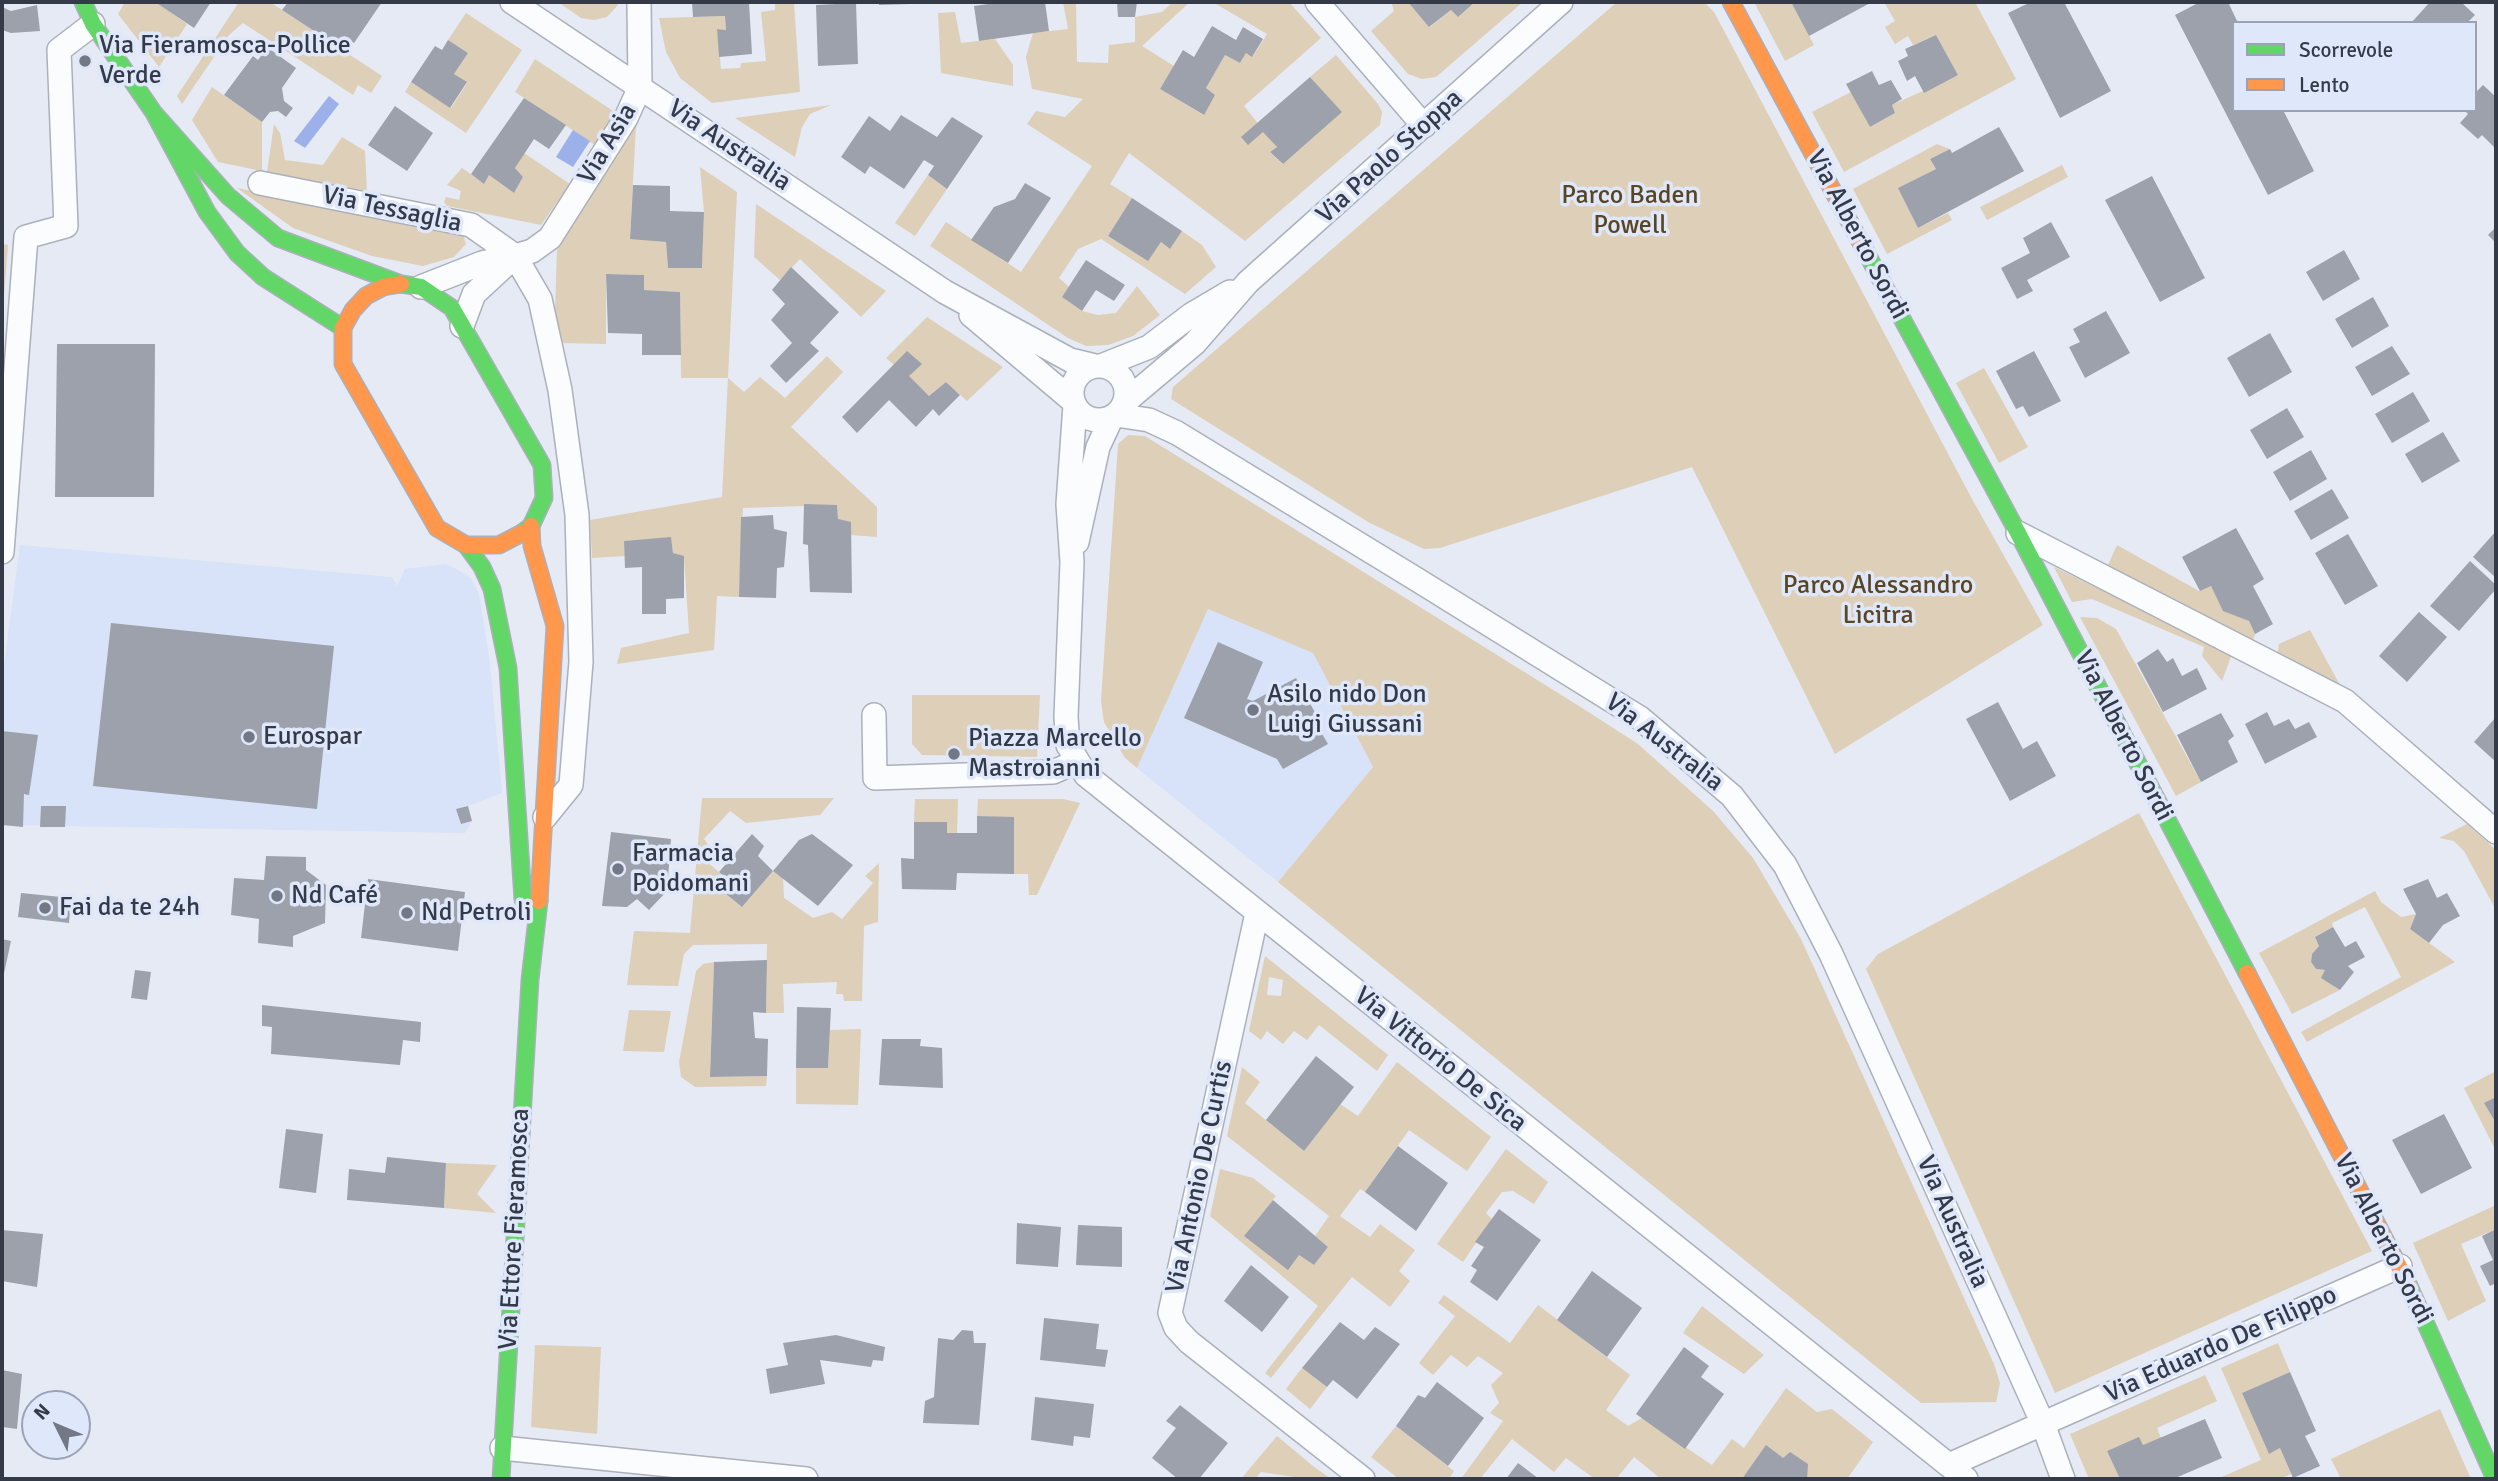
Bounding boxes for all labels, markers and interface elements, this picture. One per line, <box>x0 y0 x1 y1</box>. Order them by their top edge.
legend <box>2232 21 2477 112</box>
place label: Via Fieramosca-Pollice Verde <box>99 30 351 92</box>
text: Scorrevole <box>2299 37 2393 63</box>
marker: Via Fieramosca-Pollice Verde <box>77 53 93 69</box>
text: Lento <box>2299 72 2349 98</box>
street label: Via Paolo Stoppa <box>1311 83 1469 231</box>
street label: Via Australia <box>662 94 796 198</box>
street label: Via Asia <box>572 98 644 190</box>
street label: Via Alberto Sordi <box>1799 145 1915 325</box>
street label: Via Tessaglia <box>319 180 465 240</box>
park label: Parco Baden Powell <box>1561 180 1699 242</box>
park label: Parco Alessandro Licitra <box>1783 570 1973 632</box>
street label: Via Alberto Sordi <box>2067 646 2179 826</box>
place label: Asilo nido Don Luigi Giussani <box>1267 679 1427 740</box>
street label: Via Australia <box>1599 687 1729 799</box>
marker: Asilo nido Don Luigi Giussani <box>1245 702 1261 718</box>
place label: Eurospar <box>263 721 362 753</box>
place label: Piazza Marcello Mastroianni <box>968 723 1142 784</box>
marker: Eurospar <box>241 729 257 745</box>
marker: Piazza Marcello Mastroianni <box>946 746 962 762</box>
place label: Farmacia Poidomani <box>632 838 749 900</box>
marker: Farmacia Poidomani <box>610 861 626 877</box>
place label: Nd Café <box>291 880 378 912</box>
marker: Nd Café <box>269 888 285 904</box>
place label: Fai da te 24h <box>59 892 200 924</box>
place label: Nd Petroli <box>421 897 531 929</box>
marker: Fai da te 24h <box>37 900 53 916</box>
marker: Nd Petroli <box>399 905 415 921</box>
street label: Via Vittorio De Sica <box>1347 981 1533 1139</box>
street label: Via Antonio De Curtis <box>1160 1058 1240 1296</box>
street label: Via Ettore Fieramosca <box>493 1107 537 1351</box>
street label: Via Alberto Sordi <box>2327 1149 2439 1329</box>
street label: Via Australia <box>1909 1151 1995 1293</box>
street label: Via Eduardo De Filippo <box>2100 1280 2342 1410</box>
north arrow <box>21 1390 91 1460</box>
text: N <box>29 1399 55 1425</box>

